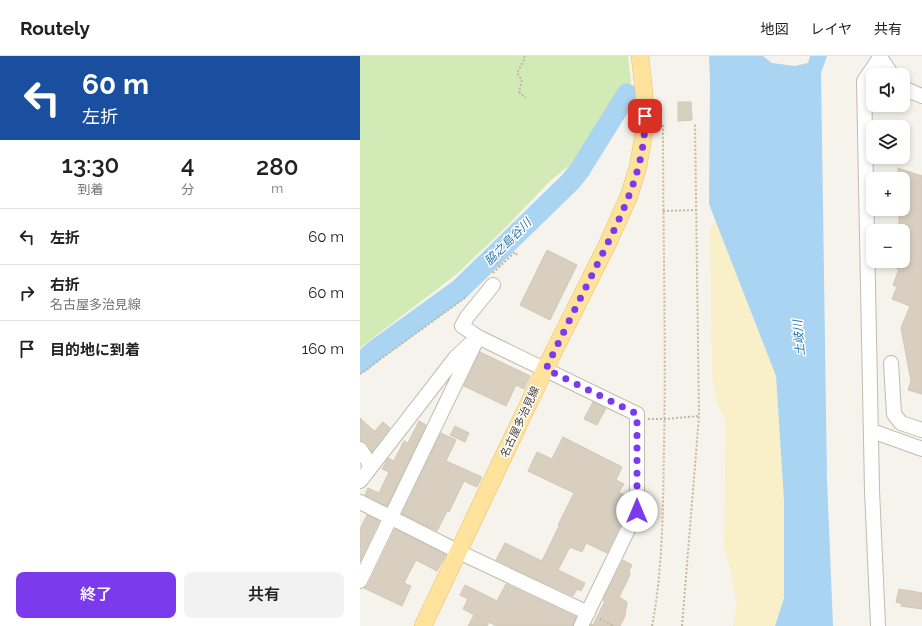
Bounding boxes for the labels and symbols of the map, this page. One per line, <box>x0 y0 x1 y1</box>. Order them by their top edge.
pin <box>628 99 662 133</box>
water label: 脇之島谷川 <box>482 214 536 268</box>
water label: 土岐川 <box>790 317 808 357</box>
street label: 名古屋多治見線 <box>498 384 542 460</box>
position arrow <box>616 490 658 532</box>

